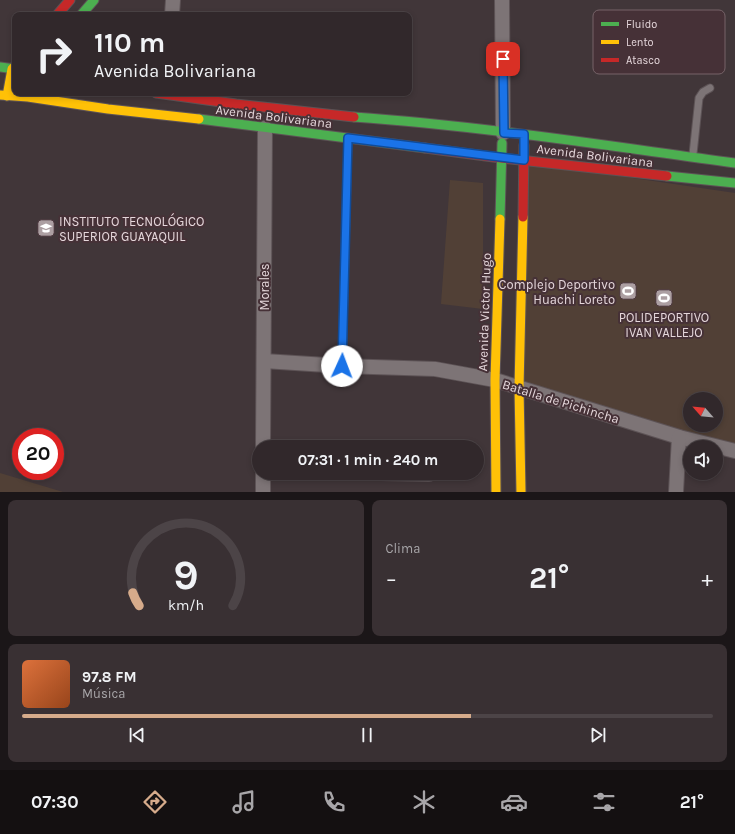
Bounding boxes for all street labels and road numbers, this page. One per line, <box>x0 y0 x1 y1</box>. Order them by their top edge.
street label: Avenida Bolivariana <box>215 102 333 131</box>
street label: Avenida Bolivariana <box>536 141 654 170</box>
street label: Avenida Victor Hugo <box>475 252 494 372</box>
street label: Morales <box>257 263 272 311</box>
street label: Batalla de Pichincha <box>501 377 621 426</box>

